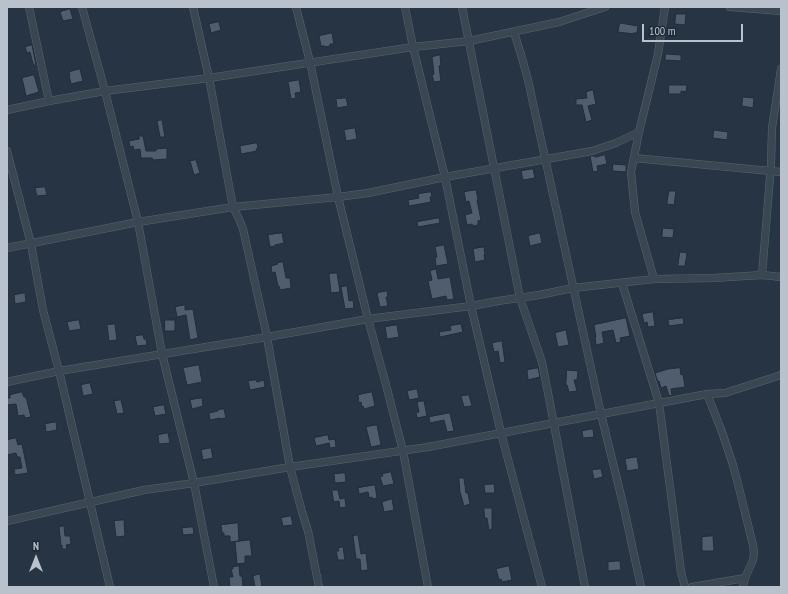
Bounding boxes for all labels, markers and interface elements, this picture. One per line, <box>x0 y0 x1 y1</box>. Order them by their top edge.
scale bar <box>644 16 745 42</box>
text: 100 m <box>649 23 676 38</box>
north arrow <box>16 538 56 578</box>
text: N <box>33 539 39 553</box>

